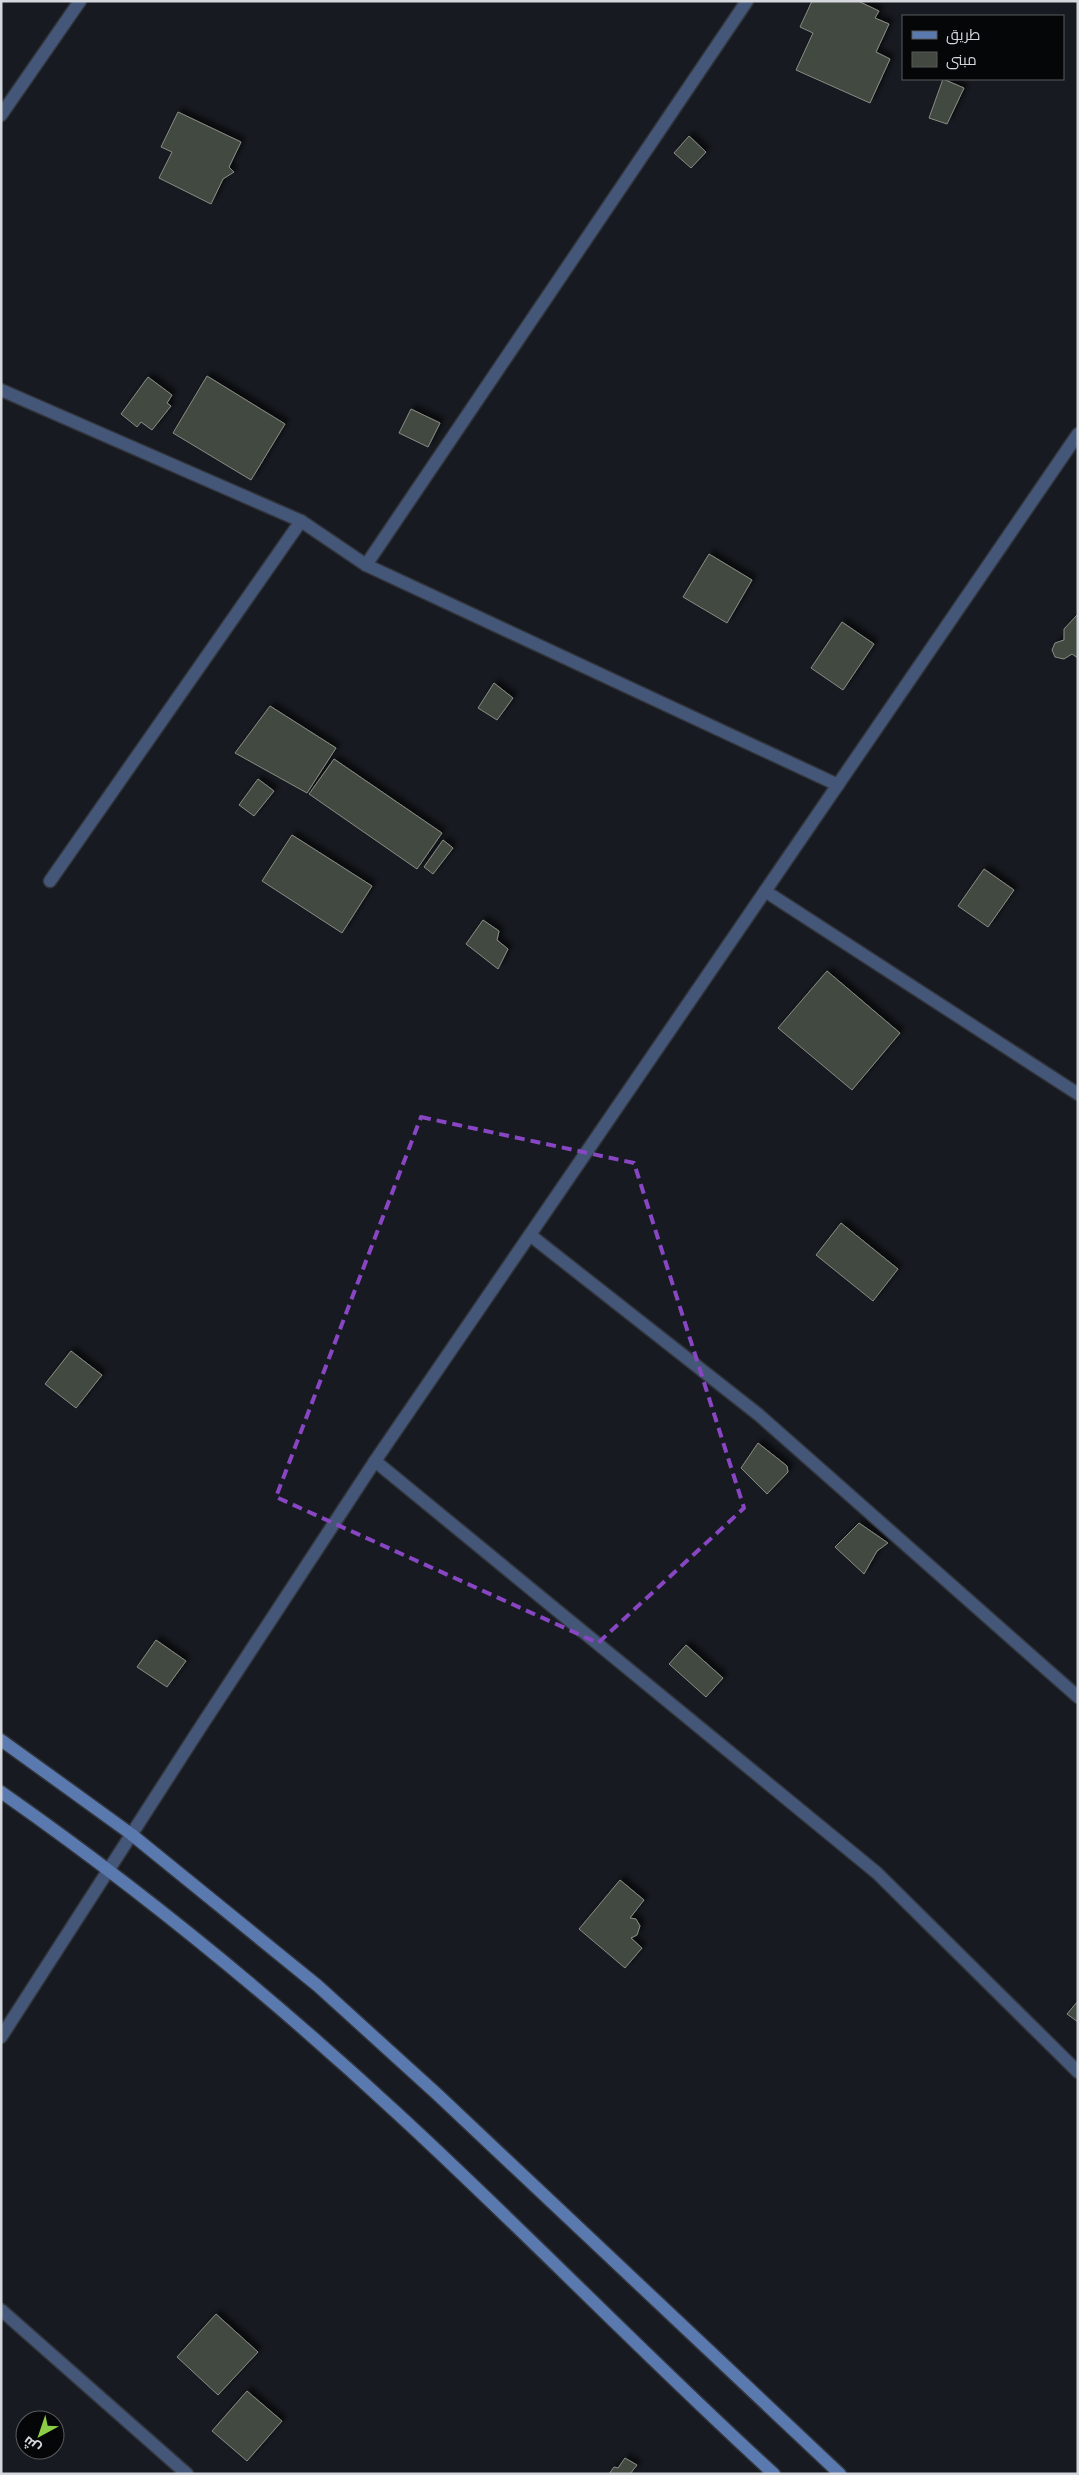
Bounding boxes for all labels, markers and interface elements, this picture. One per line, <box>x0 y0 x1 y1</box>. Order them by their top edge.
legend <box>902 15 1064 80</box>
text: طريق <box>946 26 980 45</box>
text: مبنى <box>946 51 977 70</box>
north arrow <box>15 2410 65 2460</box>
text: ش <box>20 2432 44 2457</box>

